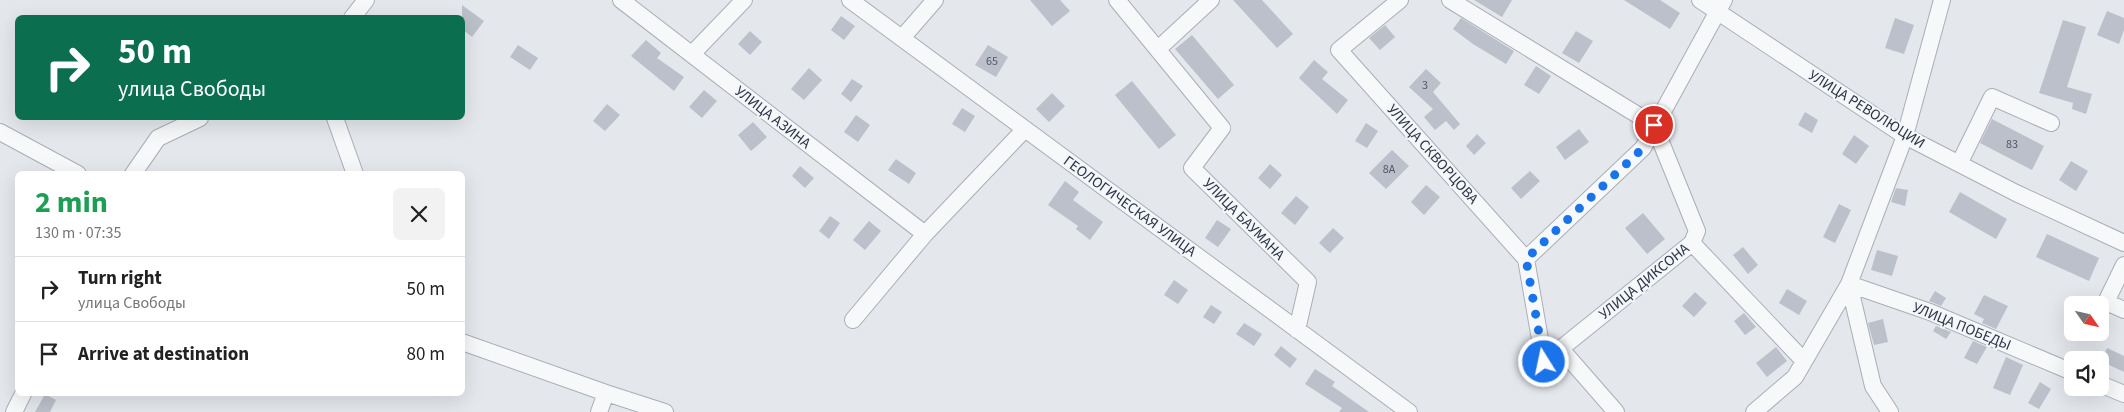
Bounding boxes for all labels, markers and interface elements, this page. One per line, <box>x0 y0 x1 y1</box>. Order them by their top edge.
text: 50 m <box>118 27 192 77</box>
icon: right <box>35 35 100 100</box>
house number: 65 <box>986 53 998 70</box>
street label: УЛИЦА РЕВОЛЮЦИИ <box>1804 65 1929 154</box>
text: улица Свободы <box>118 73 266 105</box>
house number: 3 <box>1422 77 1428 94</box>
street label: УЛИЦА АЗИНА <box>730 81 816 154</box>
street label: УЛИЦА СКВОРЦОВА <box>1382 100 1484 209</box>
pin <box>1633 104 1675 146</box>
icon: arrive <box>1640 111 1668 139</box>
house number: 83 <box>2006 136 2018 153</box>
street label: ГЕОЛОГИЧЕСКАЯ УЛИЦА <box>1059 151 1201 262</box>
house number: 8А <box>1383 161 1396 178</box>
street label: УЛИЦА БАУМАНА <box>1198 174 1290 266</box>
text: 2 min <box>35 181 108 224</box>
button: close <box>393 188 445 240</box>
text: 130 m · 07:35 <box>35 222 122 244</box>
street label: УЛИЦА ДИКСОНА <box>1595 238 1695 324</box>
text: Turn right <box>78 265 162 292</box>
icon: right <box>35 275 63 303</box>
text: 50 m <box>407 276 445 303</box>
text: улица Свободы <box>78 292 186 314</box>
north arrow <box>2064 296 2109 341</box>
map controls <box>2064 296 2109 396</box>
street label: УЛИЦА ПОБЕДЫ <box>1909 297 2014 356</box>
position arrow <box>1517 335 1569 387</box>
icon: arrive <box>35 340 63 368</box>
text: Arrive at destination <box>78 341 249 368</box>
text: 80 m <box>407 341 445 368</box>
button: sound <box>2064 351 2109 396</box>

